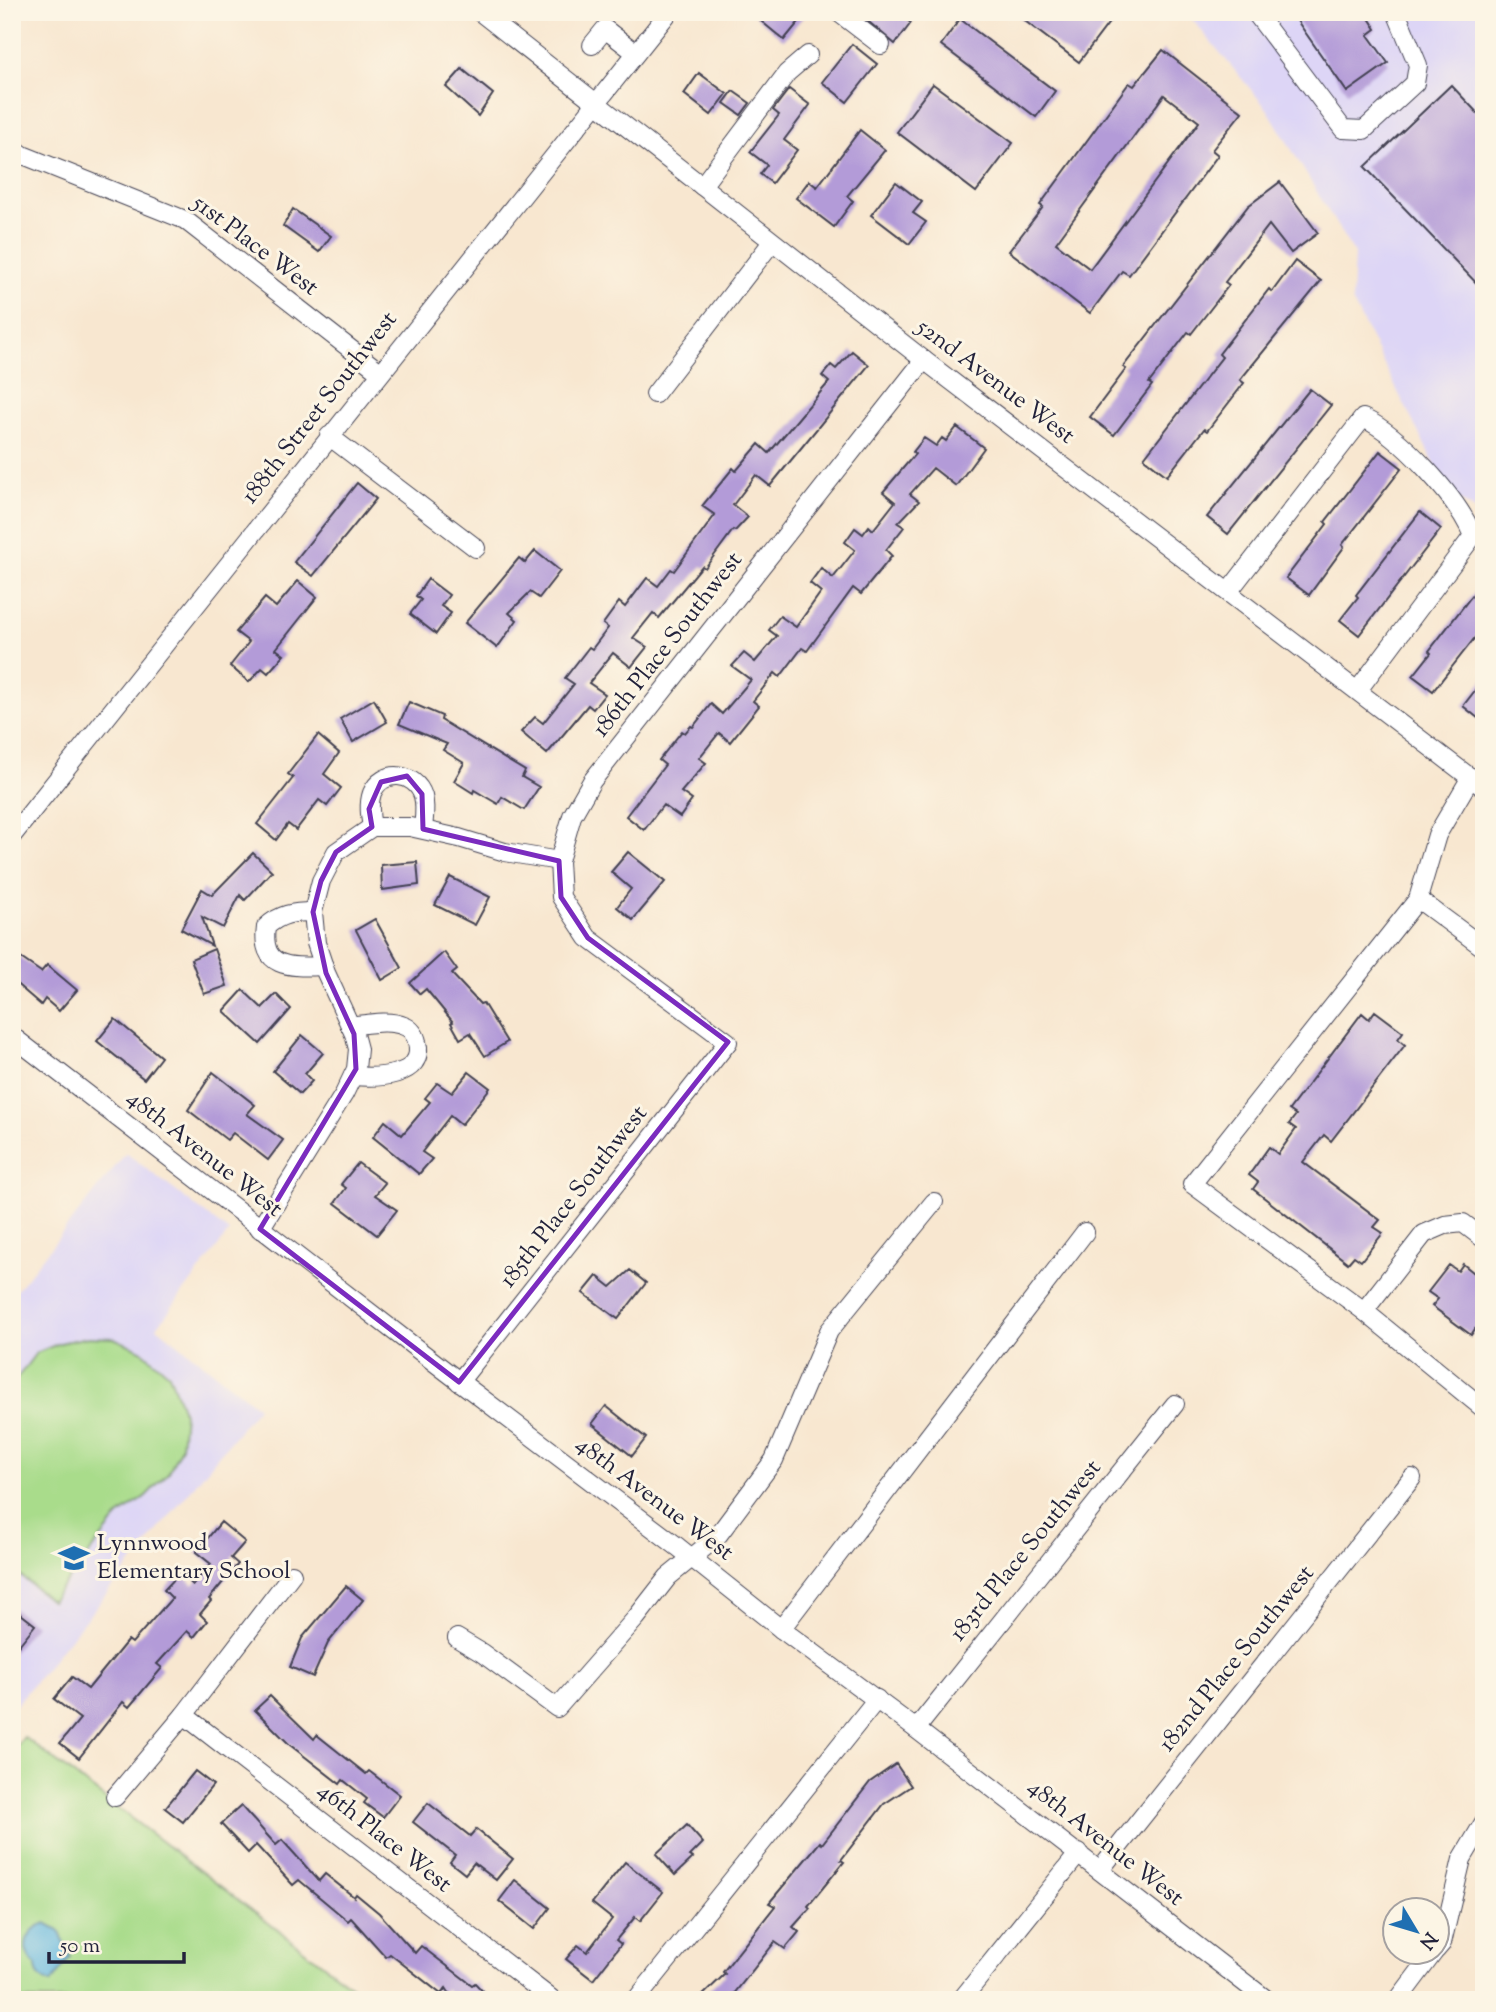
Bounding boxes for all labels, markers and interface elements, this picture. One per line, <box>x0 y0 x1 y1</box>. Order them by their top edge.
street label: 51st Place West <box>183 186 325 305</box>
street label: 188th Street Southwest <box>234 305 406 511</box>
street label: 52nd Avenue West <box>907 310 1081 453</box>
street label: 186th Place Southwest <box>585 545 751 745</box>
street label: 48th Avenue West <box>119 1082 289 1226</box>
street label: 185th Place Southwest <box>492 1099 656 1295</box>
street label: 48th Avenue West <box>568 1428 740 1570</box>
street label: 183rd Place Southwest <box>942 1453 1110 1649</box>
place label: Lynnwood Elementary School <box>97 1527 291 1589</box>
school or university icon: Lynnwood Elementary School <box>57 1541 91 1575</box>
street label: 182nd Place Southwest <box>1151 1558 1323 1760</box>
street label: 48th Avenue West <box>1020 1771 1190 1915</box>
street label: 46th Place West <box>310 1775 458 1901</box>
north arrow <box>1380 1896 1450 1966</box>
scale bar <box>49 1921 184 1965</box>
text: N <box>1412 1926 1443 1954</box>
text: 50 m <box>59 1932 100 1962</box>

